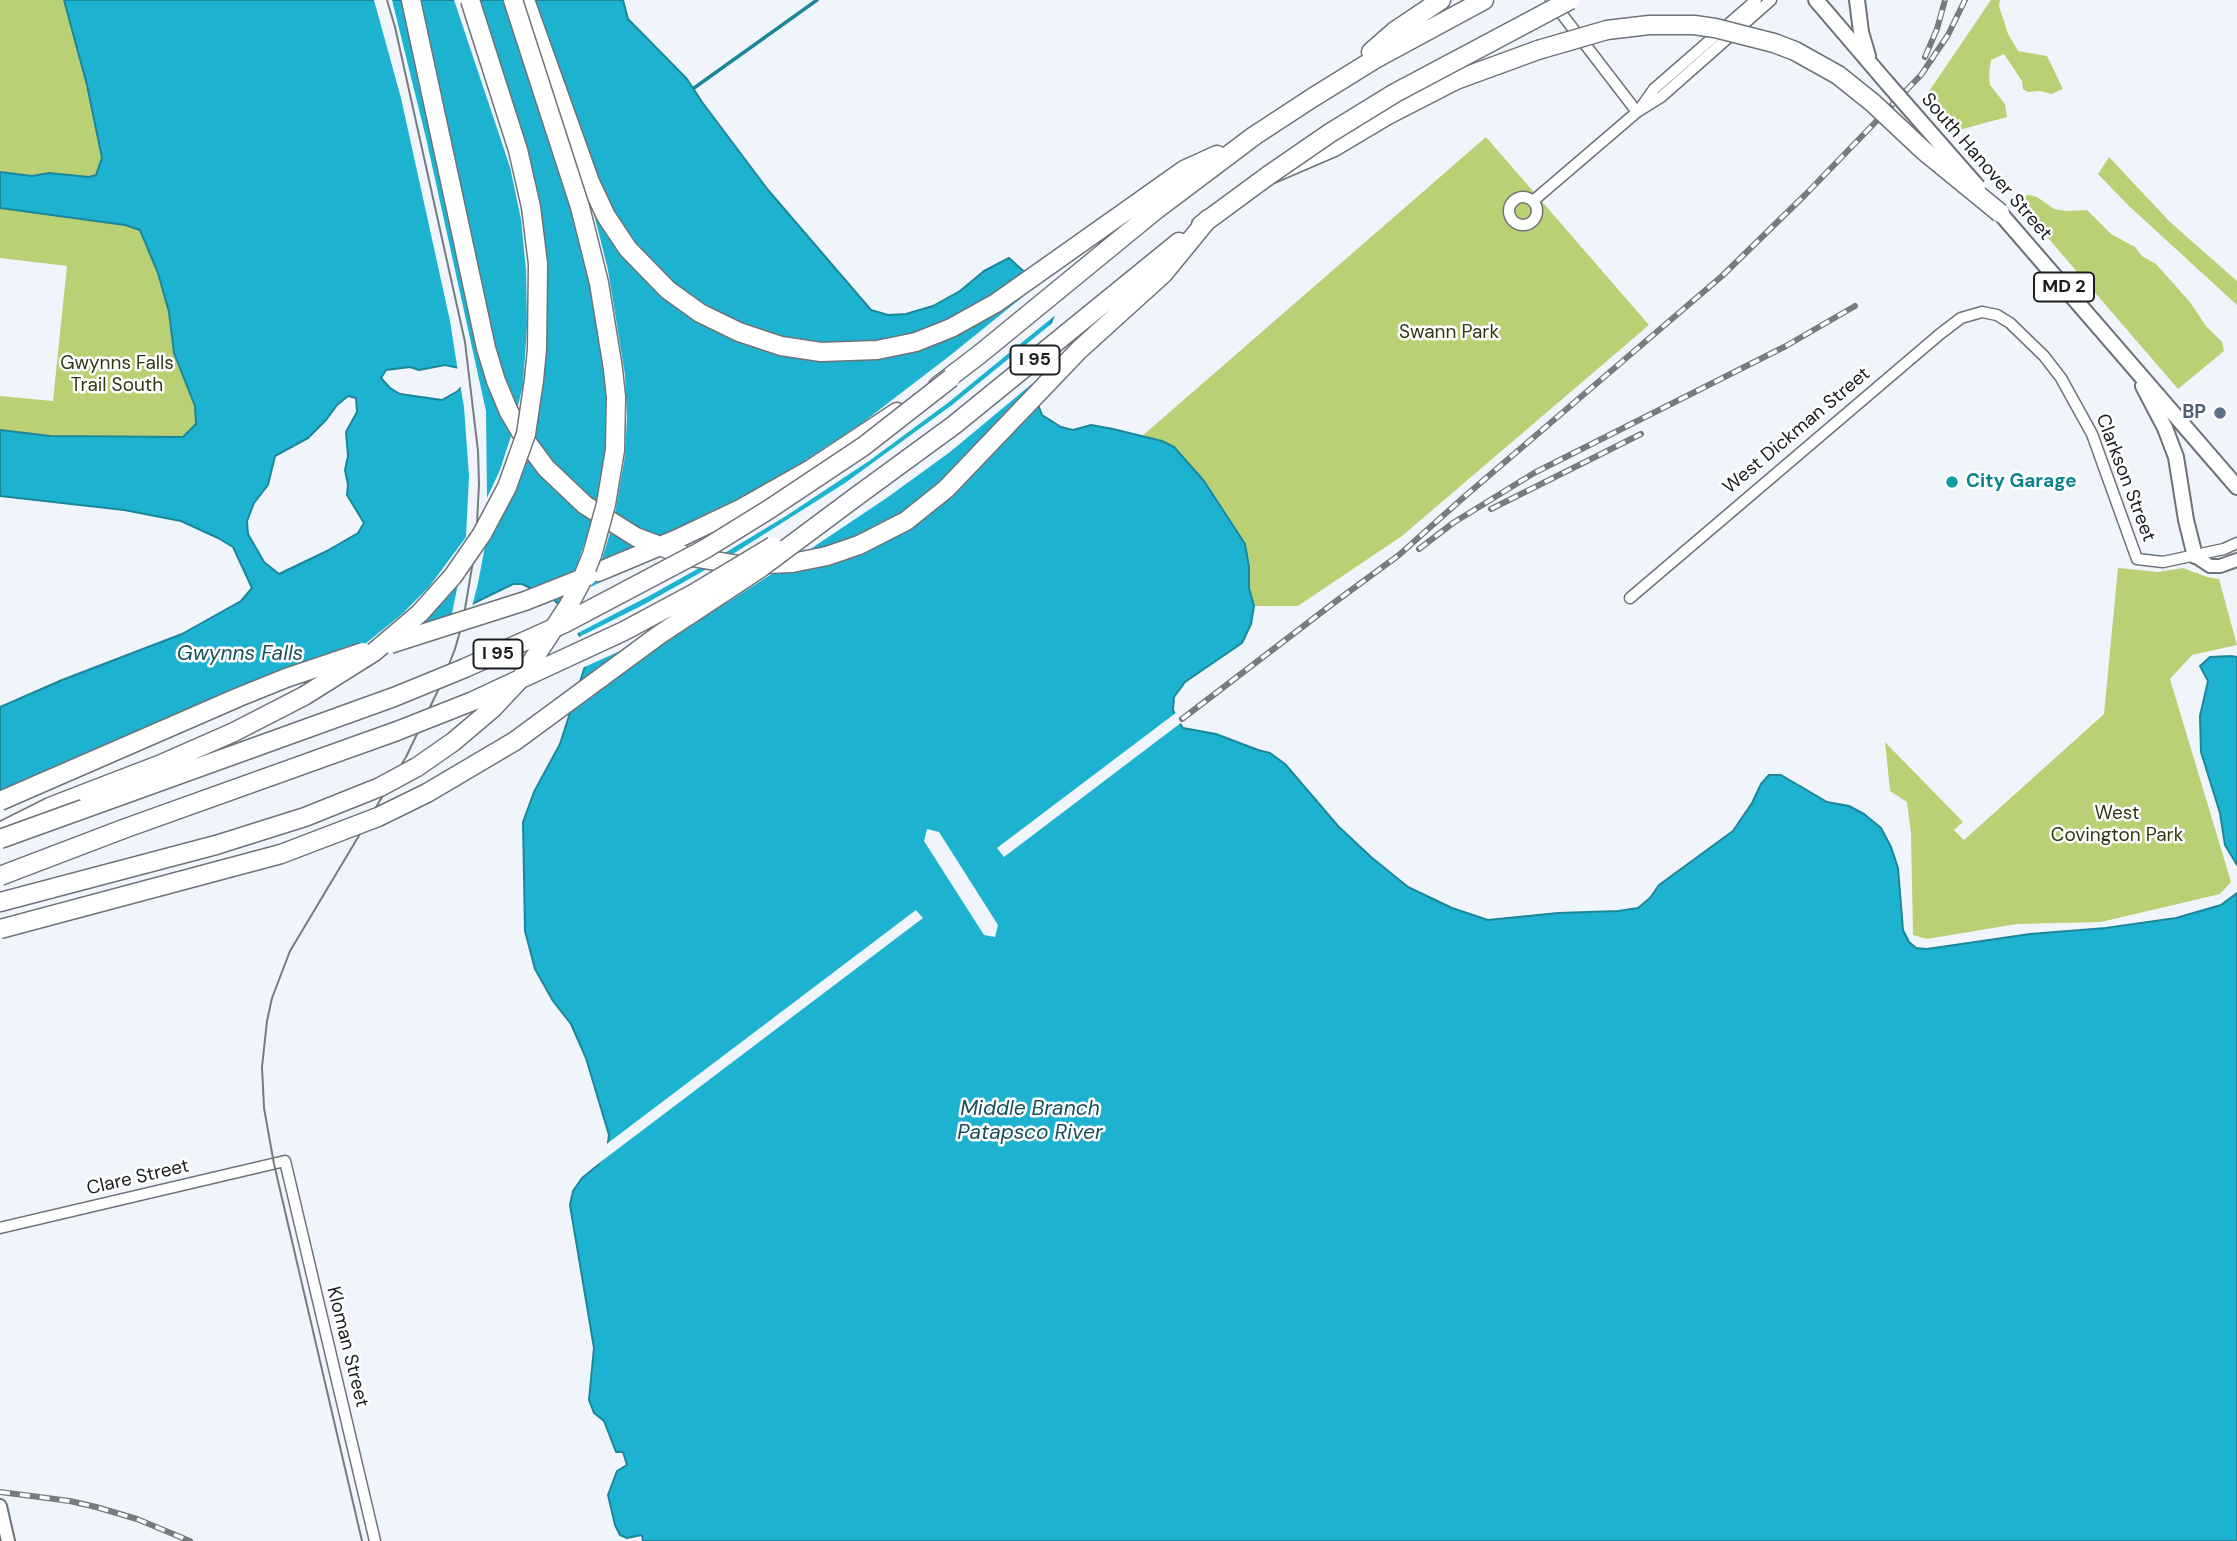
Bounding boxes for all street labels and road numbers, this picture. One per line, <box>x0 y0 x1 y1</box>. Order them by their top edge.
street label: South Hanover Street <box>1916 89 2056 245</box>
road number: MD 2 <box>2034 272 2094 302</box>
road number: I 95 <box>1010 346 1060 374</box>
street label: West Dickman Street <box>1719 363 1875 499</box>
street label: Clarkson Street <box>2090 411 2160 545</box>
road number: I 95 <box>474 640 522 668</box>
street label: Clare Street <box>84 1155 192 1201</box>
street label: Kloman Street <box>321 1284 373 1410</box>

